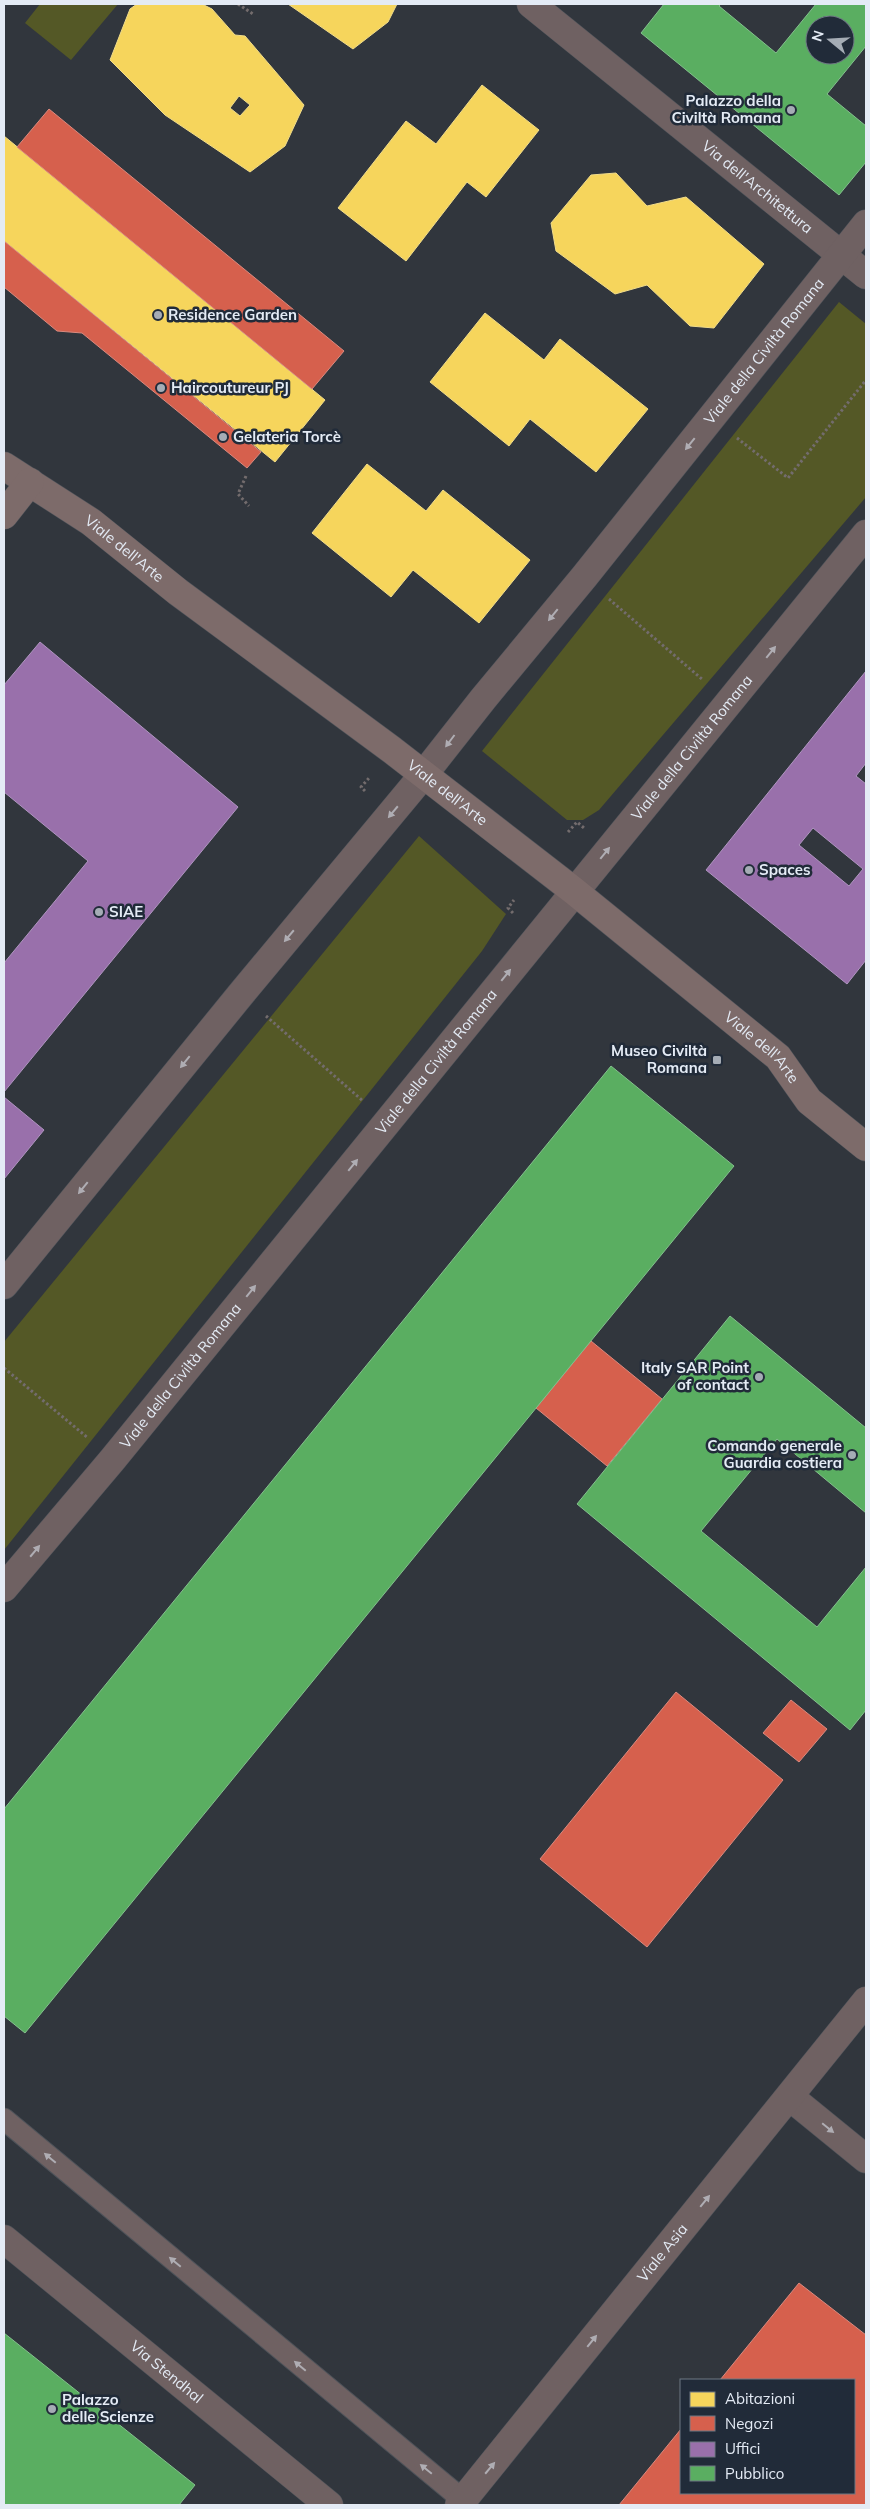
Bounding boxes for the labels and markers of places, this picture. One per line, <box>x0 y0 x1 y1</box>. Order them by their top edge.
place label: Palazzo della Civiltà Romana <box>671 91 781 127</box>
marker: Palazzo della Civiltà Romana <box>785 104 797 116</box>
place label: Residence Garden <box>168 305 297 324</box>
marker: Residence Garden <box>152 309 164 321</box>
place label: Haircoutureur PJ <box>171 378 289 397</box>
marker: Haircoutureur PJ <box>155 382 167 394</box>
place label: Gelateria Torcè <box>233 427 341 446</box>
marker: Gelateria Torcè <box>217 431 229 443</box>
place label: Spaces <box>759 860 810 879</box>
marker: Spaces <box>743 864 755 876</box>
place label: SIAE <box>109 902 143 921</box>
marker: SIAE <box>93 906 105 918</box>
place label: Museo Civiltà Romana <box>611 1041 707 1077</box>
marker: Museo Civiltà Romana <box>711 1054 723 1066</box>
place label: Italy SAR Point of contact <box>641 1358 749 1394</box>
marker: Italy SAR Point of contact <box>753 1371 765 1383</box>
place label: Comando generale Guardia costiera <box>707 1436 842 1472</box>
marker: Comando generale Guardia costiera <box>846 1449 858 1461</box>
place label: Palazzo delle Scienze <box>62 2390 154 2426</box>
marker: Palazzo delle Scienze <box>46 2403 58 2415</box>

